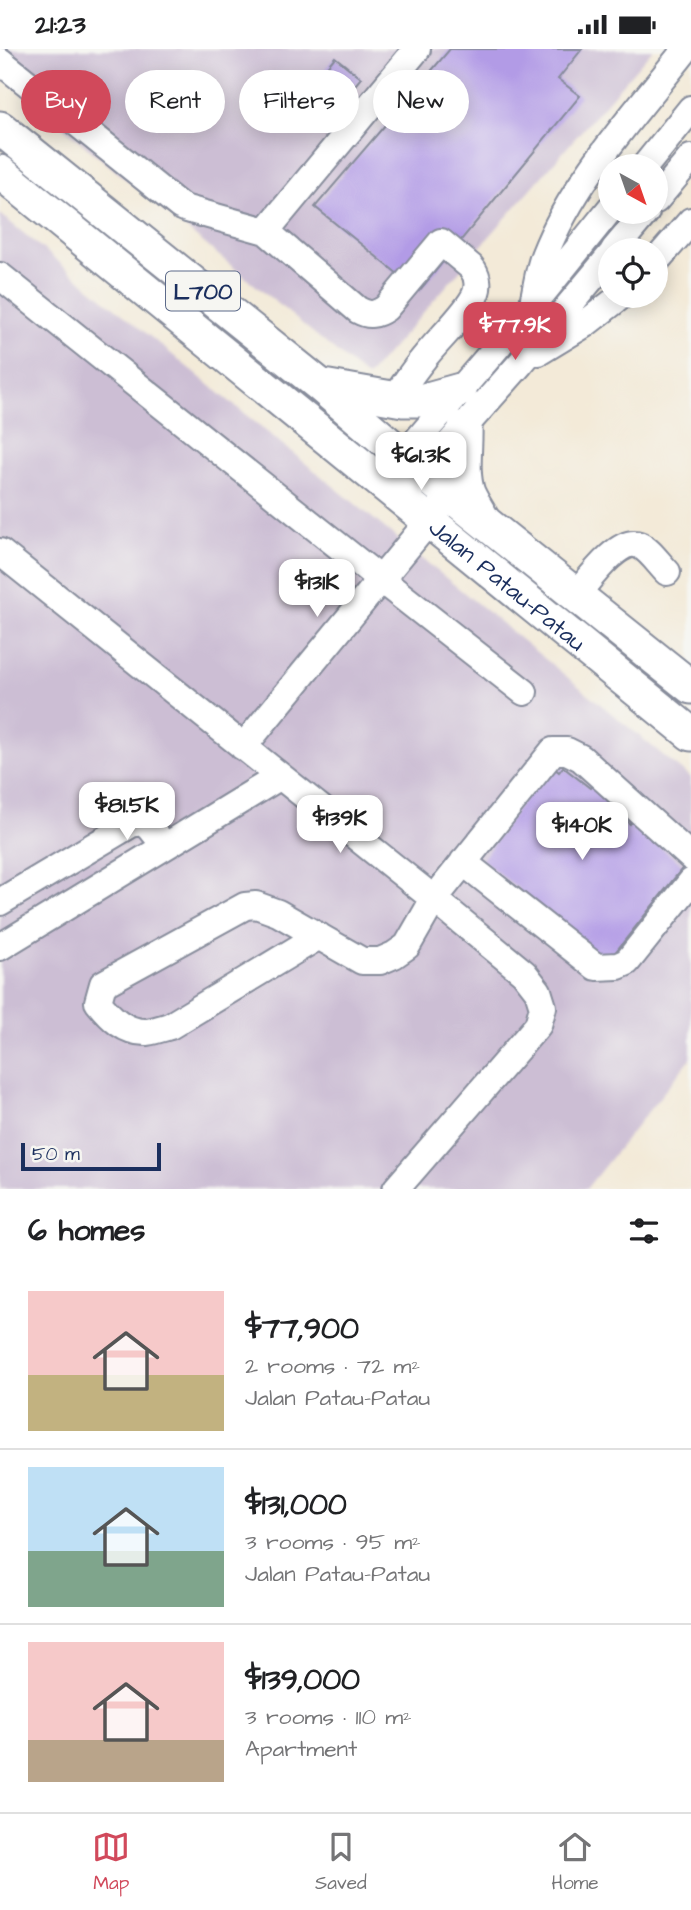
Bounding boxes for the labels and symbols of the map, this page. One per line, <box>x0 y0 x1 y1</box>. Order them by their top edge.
north arrow <box>598 154 668 224</box>
road number: L700 <box>166 271 240 311</box>
pin: $77.9K <box>458 303 572 362</box>
pin: $61.3K <box>364 433 478 492</box>
street label: Jalan Patau-Patau <box>421 511 592 660</box>
pin: $131K <box>268 559 366 619</box>
pin: $81.5K <box>70 783 184 842</box>
pin: $139K <box>291 795 389 855</box>
pin: $140K <box>533 803 631 862</box>
scale bar <box>21 1140 161 1172</box>

